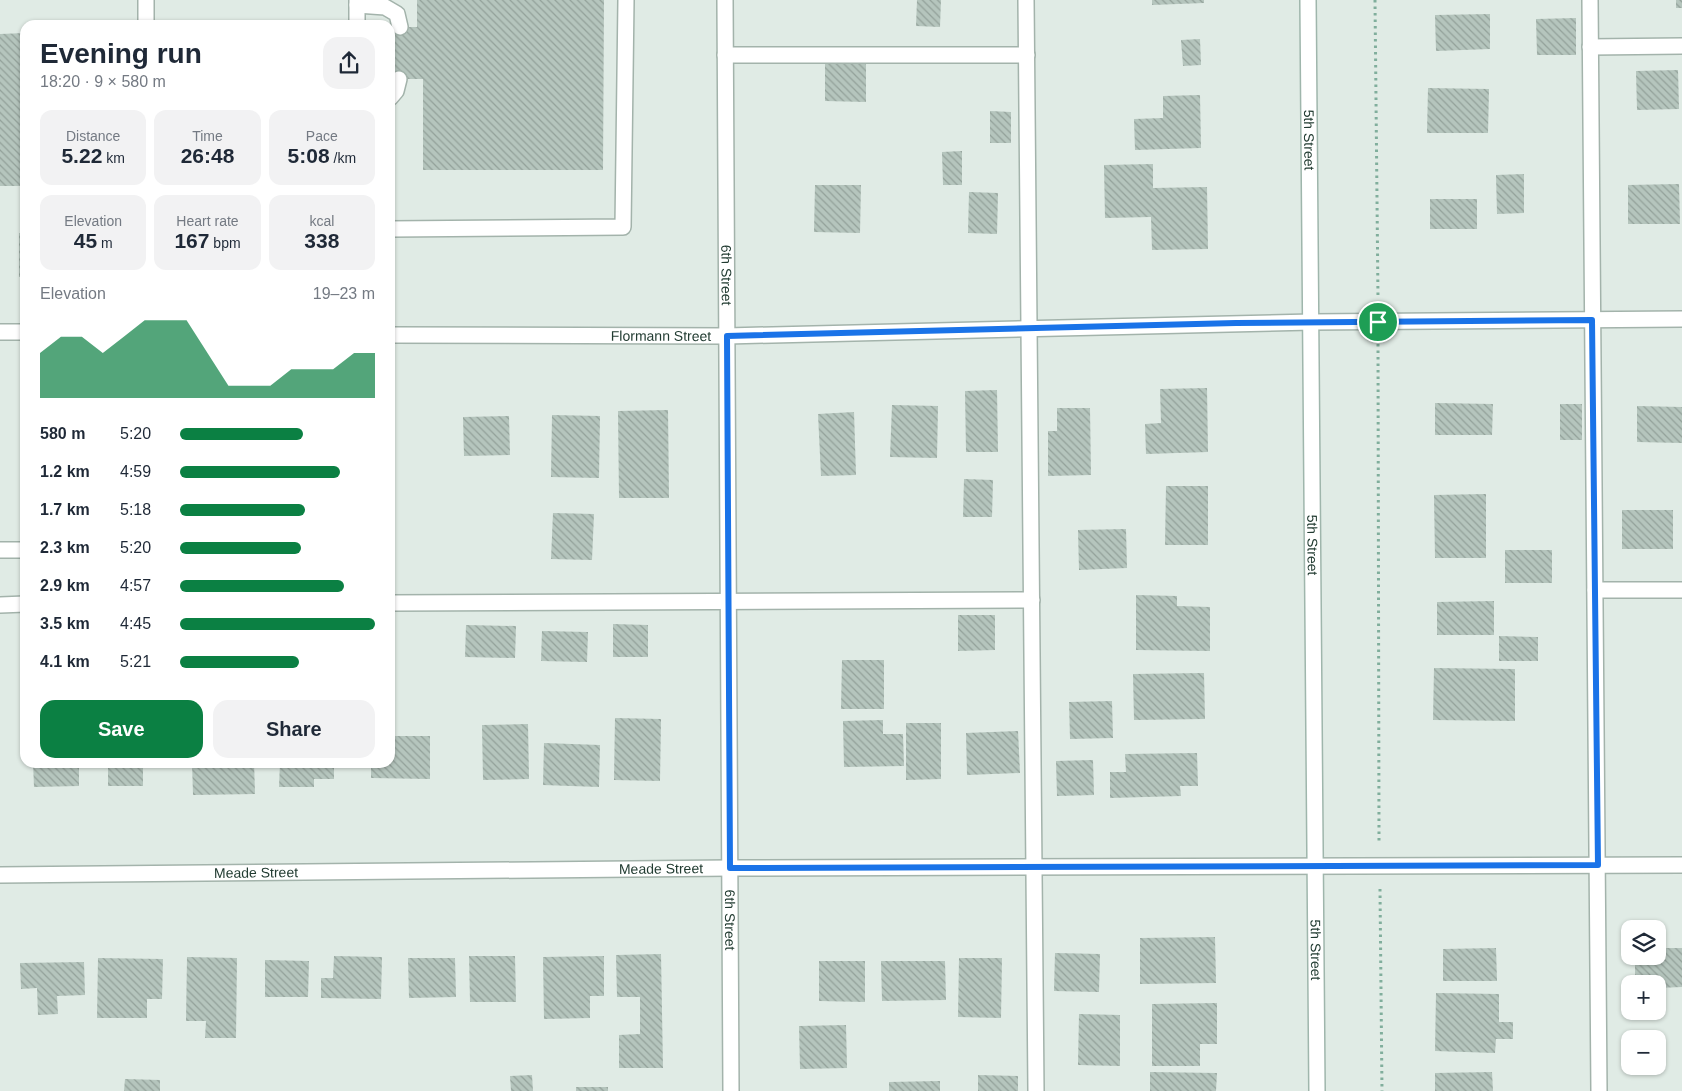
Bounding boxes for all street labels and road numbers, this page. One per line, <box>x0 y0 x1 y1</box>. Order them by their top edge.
street label: 5th Street <box>1301 110 1317 171</box>
street label: 6th Street <box>718 245 735 306</box>
street label: Flormann Street <box>611 328 711 344</box>
street label: 5th Street <box>1304 515 1321 576</box>
street label: Meade Street <box>619 860 703 877</box>
street label: Meade Street <box>214 864 298 881</box>
street label: 6th Street <box>722 890 738 951</box>
street label: 5th Street <box>1308 920 1324 981</box>

